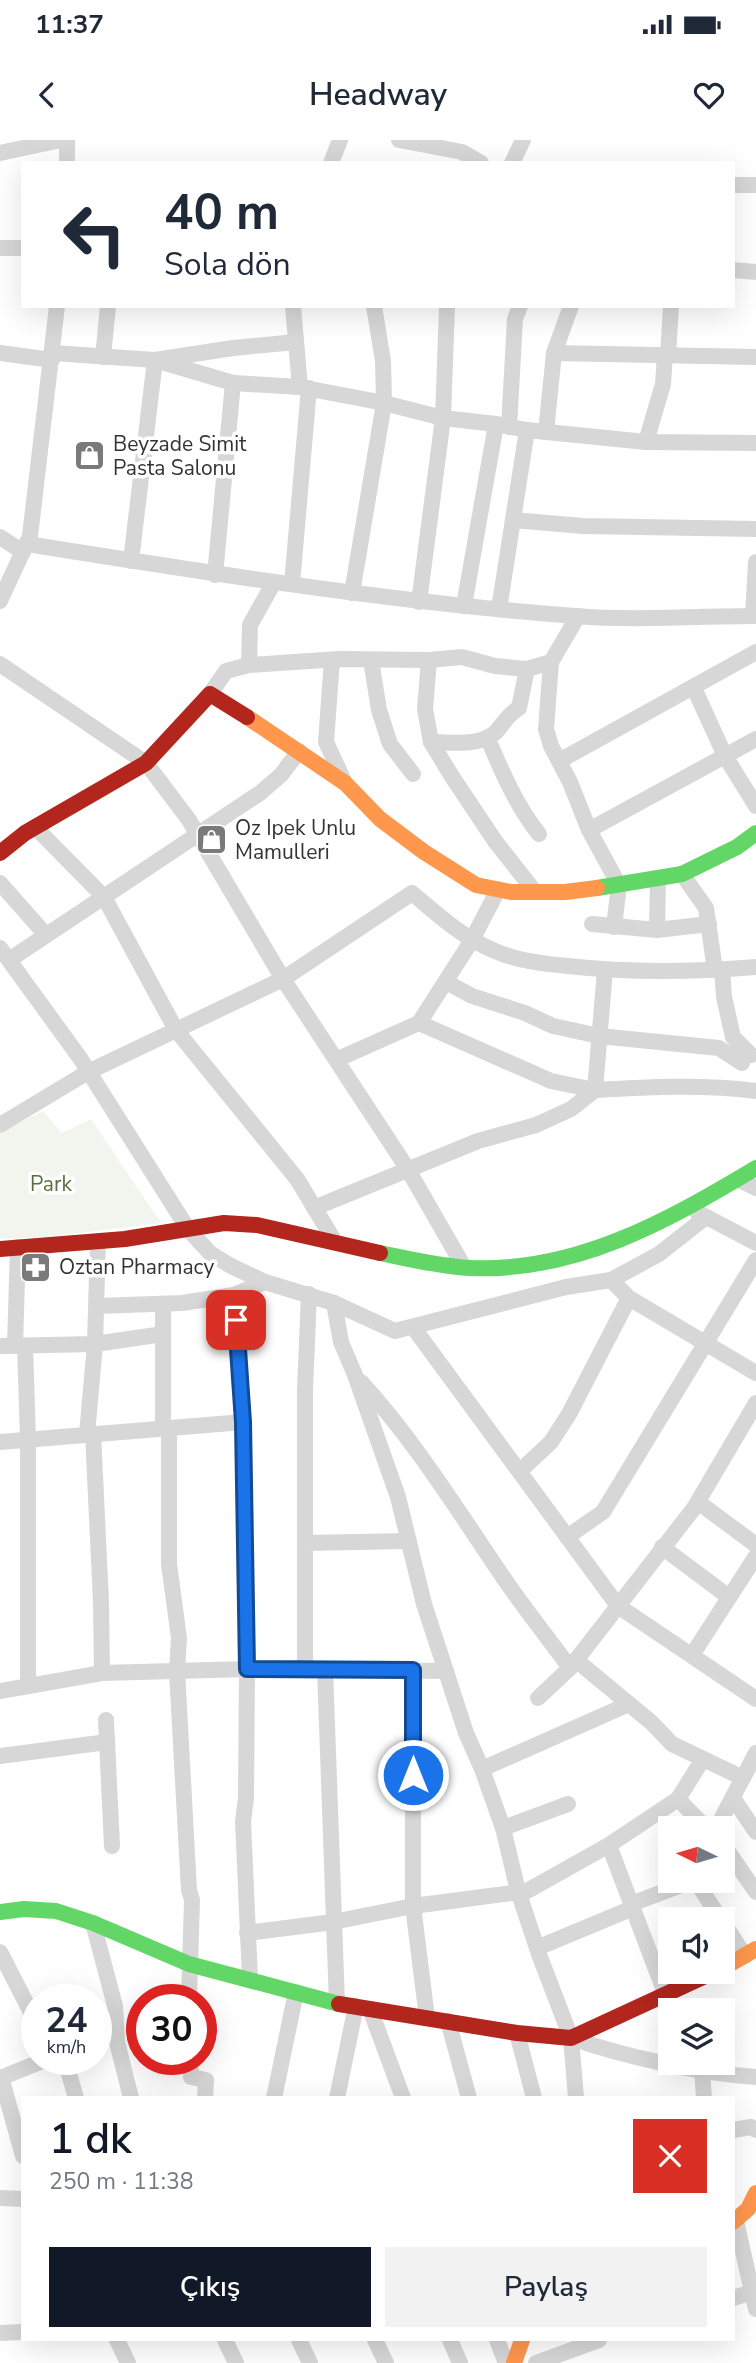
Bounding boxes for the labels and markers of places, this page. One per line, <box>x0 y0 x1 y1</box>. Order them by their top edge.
place label: Beyzade Simit Pasta Salonu <box>113 430 247 482</box>
shop icon: Beyzade Simit Pasta Salonu <box>73 439 107 473</box>
place label: Oz Ipek Unlu Mamulleri <box>235 814 356 866</box>
shop icon: Oz Ipek Unlu Mamulleri <box>195 823 229 857</box>
pharmacy icon: Oztan Pharmacy <box>19 1250 53 1284</box>
place label: Oztan Pharmacy <box>59 1253 214 1281</box>
pin <box>206 1290 266 1350</box>

